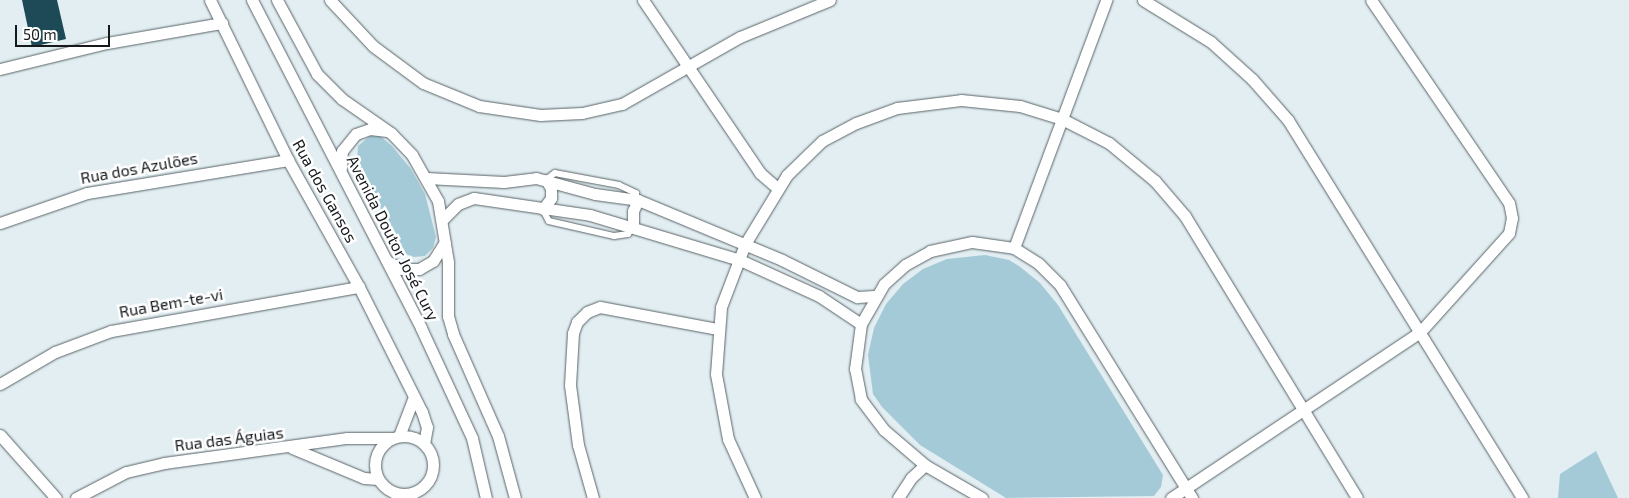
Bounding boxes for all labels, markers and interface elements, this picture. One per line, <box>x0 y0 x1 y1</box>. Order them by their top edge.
scale bar <box>18 15 112 47</box>
text: 50 m <box>23 25 57 43</box>
street label: Rua dos Gansos <box>289 136 361 246</box>
street label: Rua dos Azulões <box>79 148 199 188</box>
street label: Avenida Doutor José Cury <box>343 152 443 324</box>
street label: Rua Bem-te-vi <box>118 284 224 322</box>
street label: Rua das Águias <box>173 423 285 455</box>

